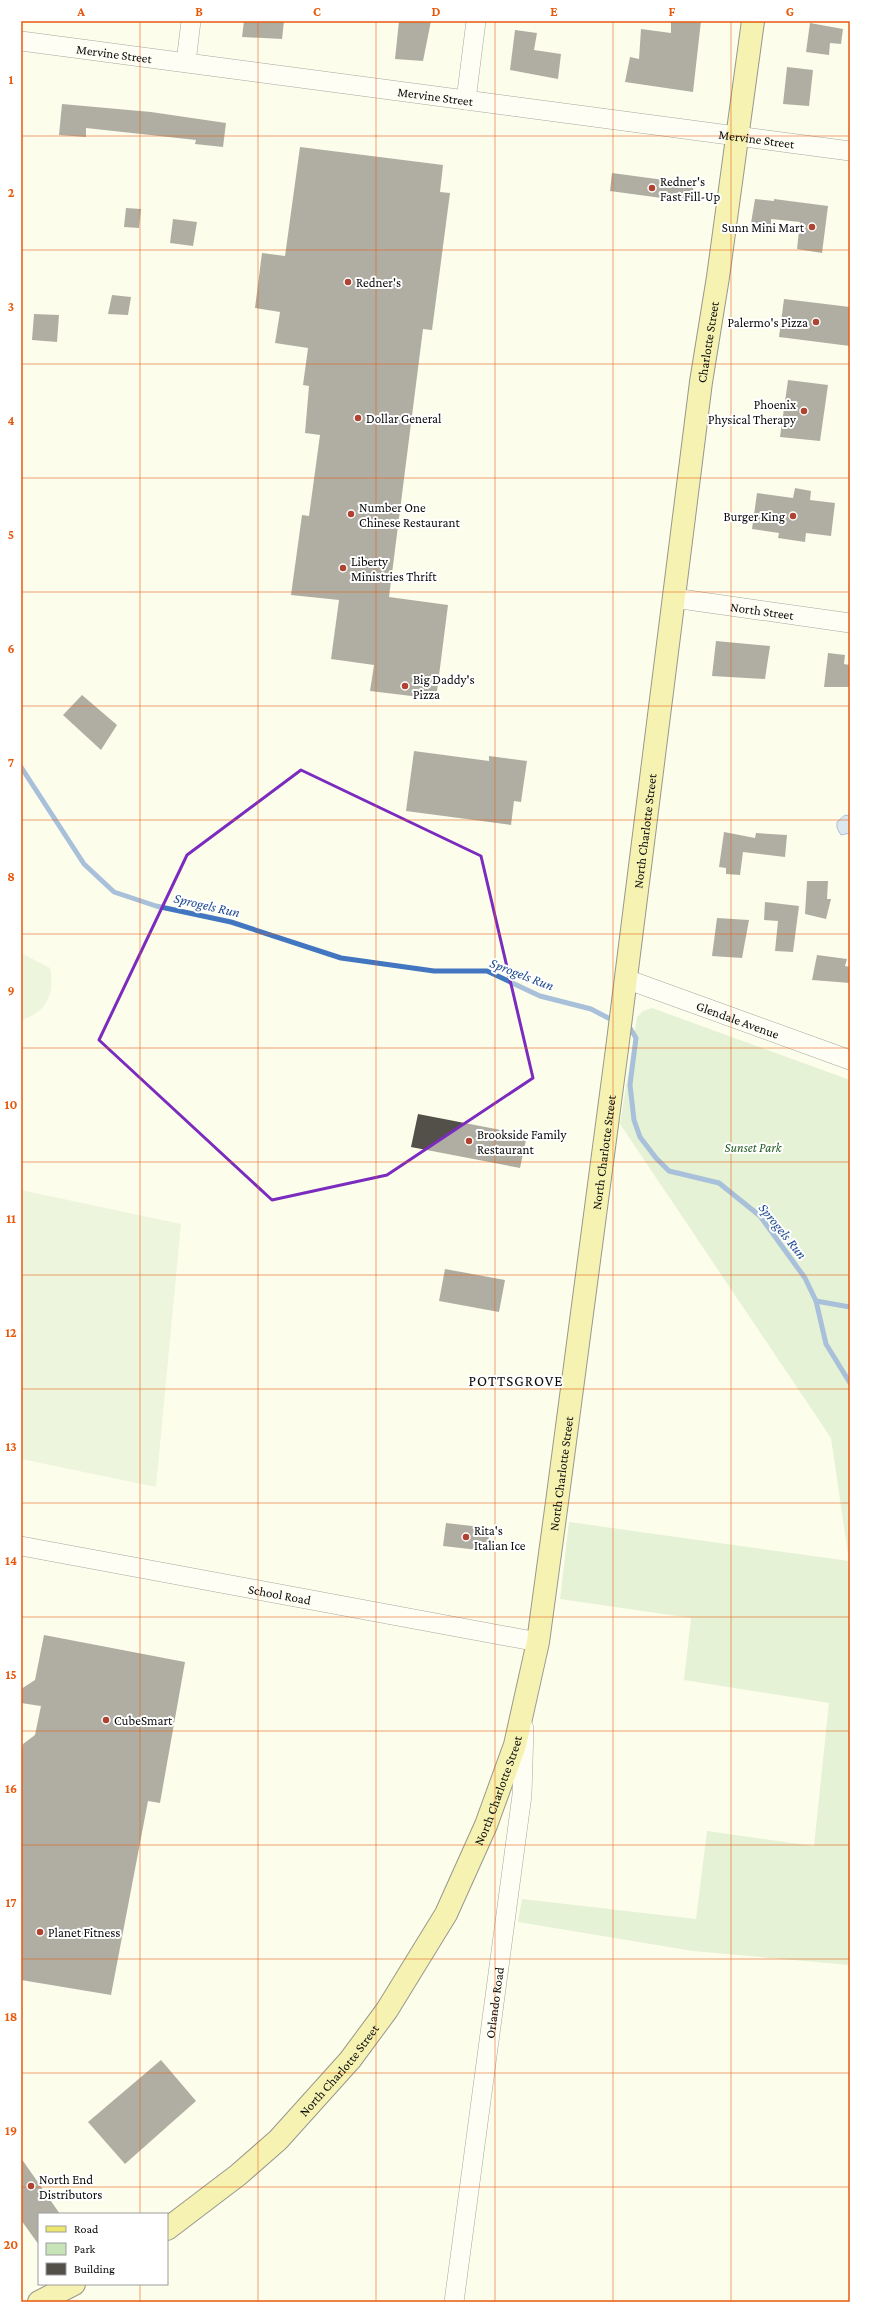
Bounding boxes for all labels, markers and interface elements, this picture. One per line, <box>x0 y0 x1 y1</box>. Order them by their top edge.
text: A <box>76 4 85 19</box>
text: B <box>195 4 203 19</box>
text: C <box>313 4 321 19</box>
text: D <box>432 4 441 19</box>
text: E <box>550 4 558 19</box>
text: F <box>669 4 676 19</box>
text: G <box>786 4 794 19</box>
street label: Mervine Street <box>75 41 154 66</box>
text: 1 <box>9 72 14 87</box>
street label: Mervine Street <box>397 84 475 109</box>
street label: Mervine Street <box>718 126 796 151</box>
place label: Redner's Fast Fill-Up <box>660 174 721 204</box>
marker: Redner's Fast Fill-Up <box>647 183 657 193</box>
text: 2 <box>8 185 15 200</box>
place label: Sunn Mini Mart <box>722 220 805 235</box>
marker: Sunn Mini Mart <box>807 222 817 232</box>
place label: Redner's <box>356 275 401 290</box>
marker: Redner's <box>343 277 353 287</box>
text: 3 <box>8 299 14 314</box>
street label: Charlotte Street <box>693 300 722 384</box>
place label: Palermo's Pizza <box>728 315 808 330</box>
marker: Palermo's Pizza <box>811 317 821 327</box>
place label: Phoenix Physical Therapy <box>708 397 797 427</box>
marker: Phoenix Physical Therapy <box>799 406 809 416</box>
place label: Dollar General <box>366 411 442 426</box>
text: 4 <box>7 413 15 428</box>
marker: Dollar General <box>353 413 363 423</box>
place label: Number One Chinese Restaurant <box>359 500 460 530</box>
marker: Number One Chinese Restaurant <box>346 509 356 519</box>
place label: Burger King <box>723 509 786 524</box>
marker: Burger King <box>788 511 798 521</box>
text: 5 <box>8 527 14 542</box>
place label: Liberty Ministries Thrift <box>351 554 437 584</box>
marker: Liberty Ministries Thrift <box>338 563 348 573</box>
street label: North Street <box>729 599 795 623</box>
text: 6 <box>7 641 15 656</box>
place label: Big Daddy's Pizza <box>413 672 475 702</box>
marker: Big Daddy's Pizza <box>400 681 410 691</box>
text: 7 <box>8 755 14 770</box>
street label: North Charlotte Street <box>630 772 659 889</box>
text: 8 <box>7 869 15 884</box>
water label: Sprogels Run <box>172 890 242 920</box>
water label: Sprogels Run <box>488 954 556 994</box>
text: 9 <box>7 983 15 998</box>
street label: Glendale Avenue <box>694 998 782 1041</box>
street label: North Charlotte Street <box>588 1093 618 1211</box>
text: 10 <box>5 1097 17 1112</box>
place label: Brookside Family Restaurant <box>477 1127 567 1157</box>
marker: Brookside Family Restaurant <box>464 1136 474 1146</box>
park label: Sunset Park <box>725 1140 783 1155</box>
water label: Sprogels Run <box>756 1200 810 1262</box>
text: 11 <box>6 1211 16 1226</box>
text: 12 <box>5 1325 17 1340</box>
district label: POTTSGROVE <box>469 1373 563 1389</box>
street label: North Charlotte Street <box>546 1415 576 1532</box>
text: 13 <box>5 1439 17 1454</box>
place label: Rita's Italian Ice <box>474 1523 526 1553</box>
marker: Rita's Italian Ice <box>461 1532 471 1542</box>
text: 14 <box>5 1553 17 1568</box>
street label: School Road <box>247 1581 312 1607</box>
text: 15 <box>5 1667 17 1682</box>
place label: CubeSmart <box>114 1713 173 1728</box>
marker: CubeSmart <box>101 1715 111 1725</box>
street label: North Charlotte Street <box>470 1734 524 1847</box>
text: 16 <box>5 1781 17 1796</box>
text: 17 <box>5 1895 17 1910</box>
place label: Planet Fitness <box>48 1925 120 1940</box>
marker: Planet Fitness <box>35 1927 45 1937</box>
street label: Orlando Road <box>482 1966 506 2039</box>
text: 18 <box>5 2009 17 2024</box>
street label: North Charlotte Street <box>296 2021 382 2119</box>
text: 19 <box>5 2123 17 2138</box>
place label: North End Distributors <box>39 2172 102 2202</box>
marker: North End Distributors <box>26 2181 36 2191</box>
legend <box>38 2213 168 2285</box>
text: Road <box>74 2222 99 2236</box>
text: 20 <box>4 2237 18 2252</box>
text: Park <box>74 2242 96 2256</box>
text: Building <box>74 2262 115 2276</box>

